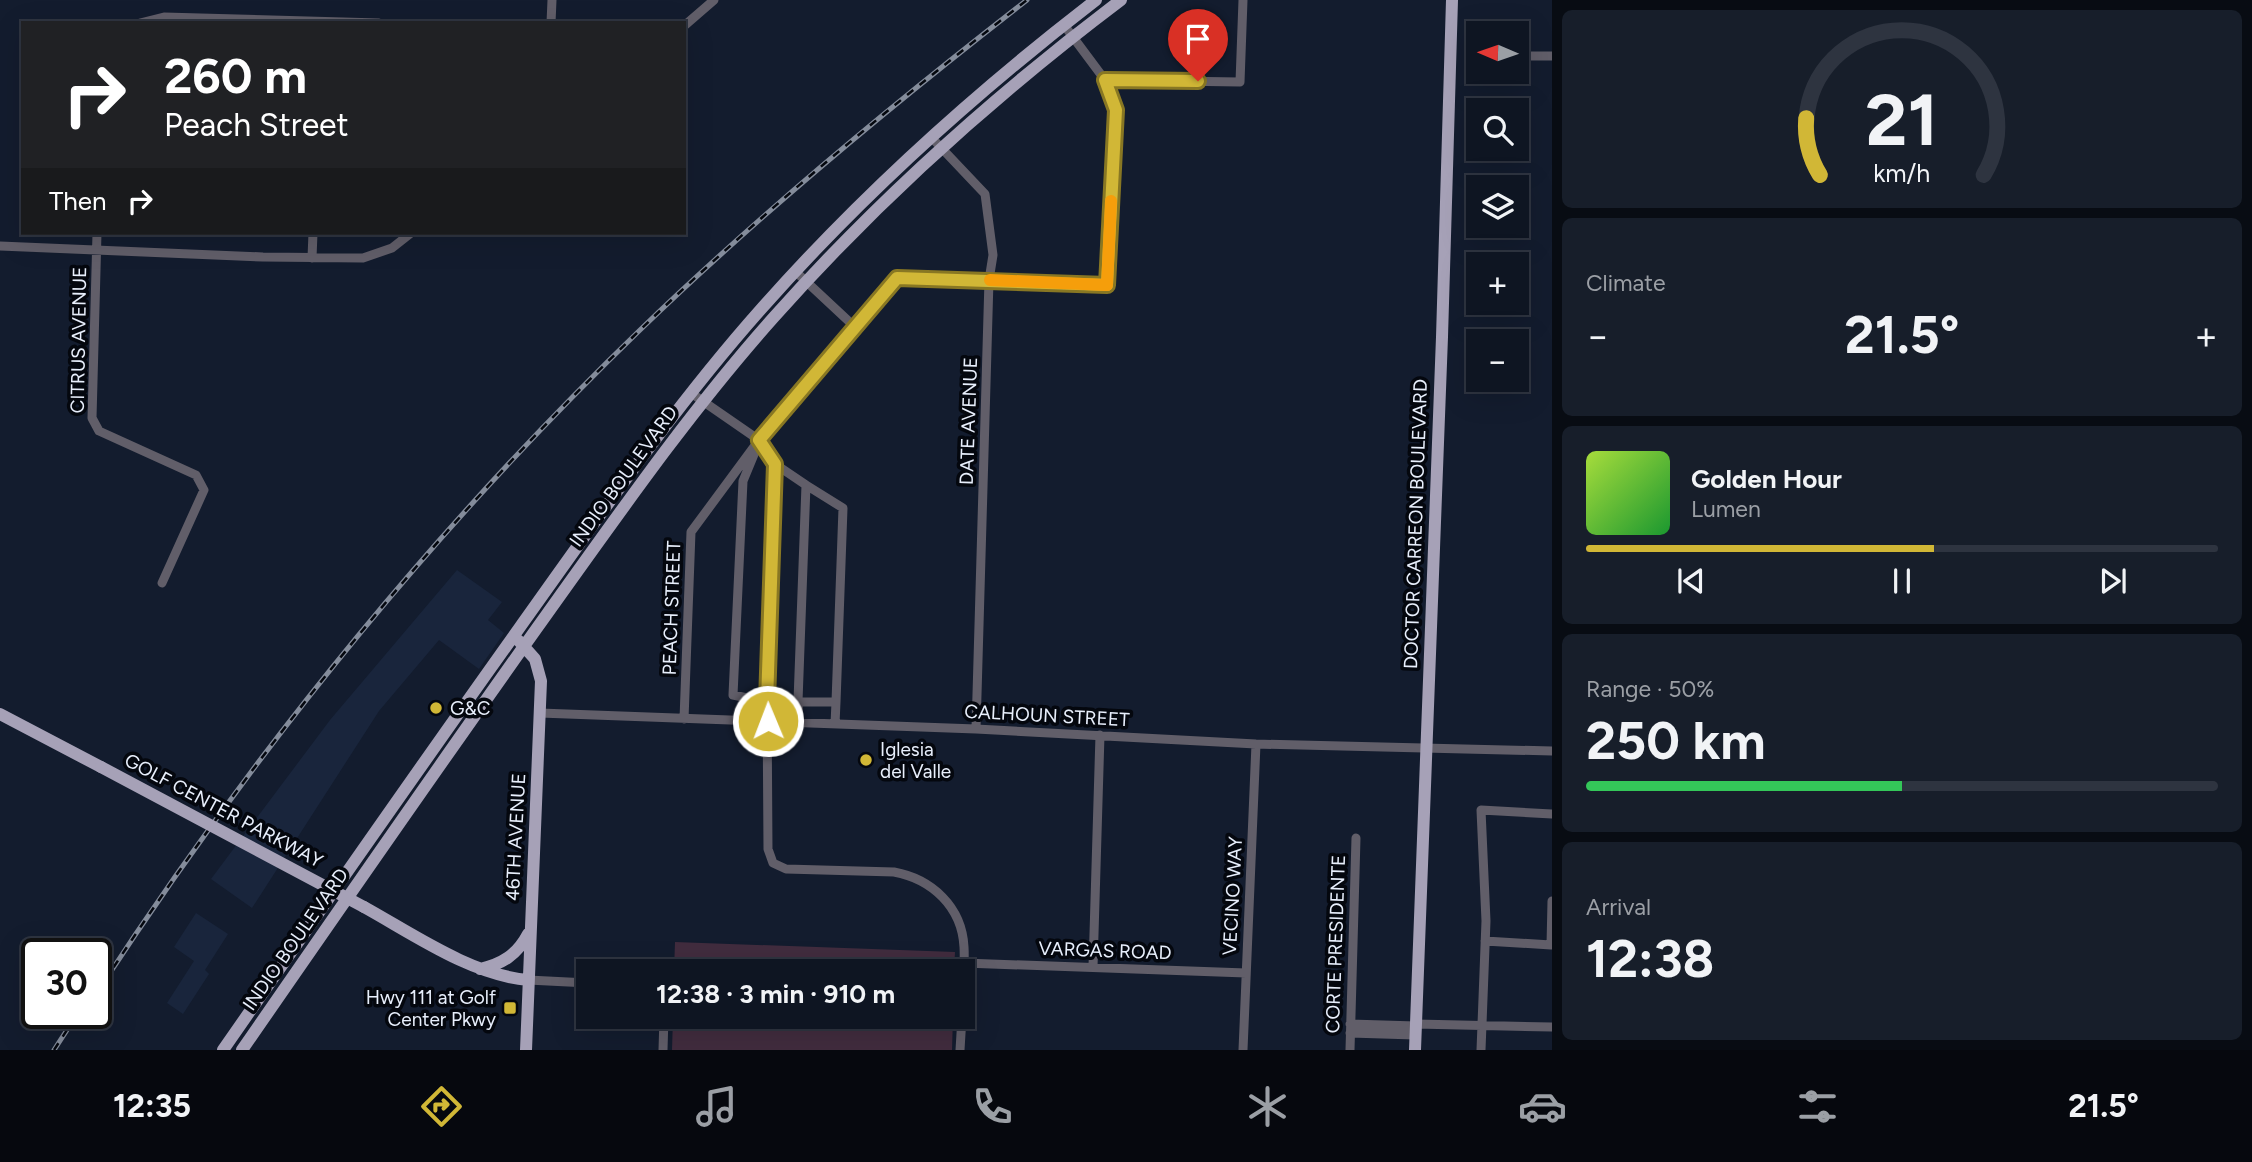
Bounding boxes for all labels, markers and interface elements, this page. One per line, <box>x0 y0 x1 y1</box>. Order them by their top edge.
pin <box>1168 9 1228 81</box>
icon: arrive <box>1179 20 1217 58</box>
north arrow <box>1466 21 1530 84</box>
map controls <box>1466 21 1529 392</box>
text: 260 m <box>164 46 307 105</box>
icon: right <box>49 49 140 140</box>
text: 21 <box>1866 76 1938 163</box>
button: search <box>1466 98 1529 161</box>
text: Peach Street <box>164 106 349 144</box>
text: km/h <box>1873 158 1931 188</box>
button: layers <box>1466 175 1529 238</box>
icon: right <box>121 182 159 220</box>
text: Then <box>49 185 107 217</box>
button: + <box>1466 252 1529 315</box>
street label: CITRUS AVENUE <box>66 266 91 414</box>
text: Climate <box>1586 269 1665 297</box>
text: 21.5° <box>1845 304 1959 366</box>
text: − <box>1586 313 1610 359</box>
text: + <box>2194 313 2218 359</box>
button: − <box>1466 329 1529 392</box>
street label: DATE AVENUE <box>955 357 982 485</box>
street label: DOCTOR CARREON BOULEVARD <box>1399 379 1432 669</box>
street label: INDIO BOULEVARD <box>565 401 682 551</box>
text: Golden Hour <box>1691 463 1842 495</box>
text: Lumen <box>1691 495 1761 523</box>
street label: PEACH STREET <box>658 540 685 676</box>
icon: previous <box>1672 562 1710 600</box>
icon: pause <box>1883 562 1921 600</box>
icon: next <box>2094 562 2132 600</box>
text: Range · 50% <box>1586 675 1714 703</box>
position arrow <box>731 684 805 758</box>
place label: G&C <box>450 697 491 720</box>
marker: G&C <box>428 700 444 716</box>
street label: CALHOUN STREET <box>964 700 1131 731</box>
text: 250 km <box>1586 710 1766 772</box>
place label: Iglesia del Valle <box>880 738 951 783</box>
street label: GOLF CENTER PARKWAY <box>121 748 327 873</box>
marker: Iglesia del Valle <box>858 752 874 768</box>
street label: 46TH AVENUE <box>501 773 530 901</box>
street label: VECINO WAY <box>1218 835 1247 956</box>
street label: CORTE PRESIDENTE <box>1321 854 1350 1034</box>
street label: INDIO BOULEVARD <box>238 864 353 1015</box>
text: Arrival <box>1586 893 1651 921</box>
text: 12:38 <box>1586 928 1714 990</box>
street label: VARGAS ROAD <box>1038 937 1172 964</box>
speed limit sign: 30 <box>21 938 112 1029</box>
text: 12:38 · 3 min · 910 m <box>656 978 895 1010</box>
place label: Hwy 111 at Golf Center Pkwy <box>366 986 496 1031</box>
marker: Hwy 111 at Golf Center Pkwy <box>502 1000 518 1016</box>
icon: directions <box>417 1082 466 1131</box>
icon: music <box>692 1082 741 1131</box>
icon: phone <box>968 1082 1017 1131</box>
icon: climate <box>1243 1082 1292 1131</box>
icon: car <box>1518 1082 1567 1131</box>
icon: filters <box>1793 1082 1842 1131</box>
text: 12:35 <box>113 1087 191 1125</box>
text: 21.5° <box>2068 1087 2139 1125</box>

